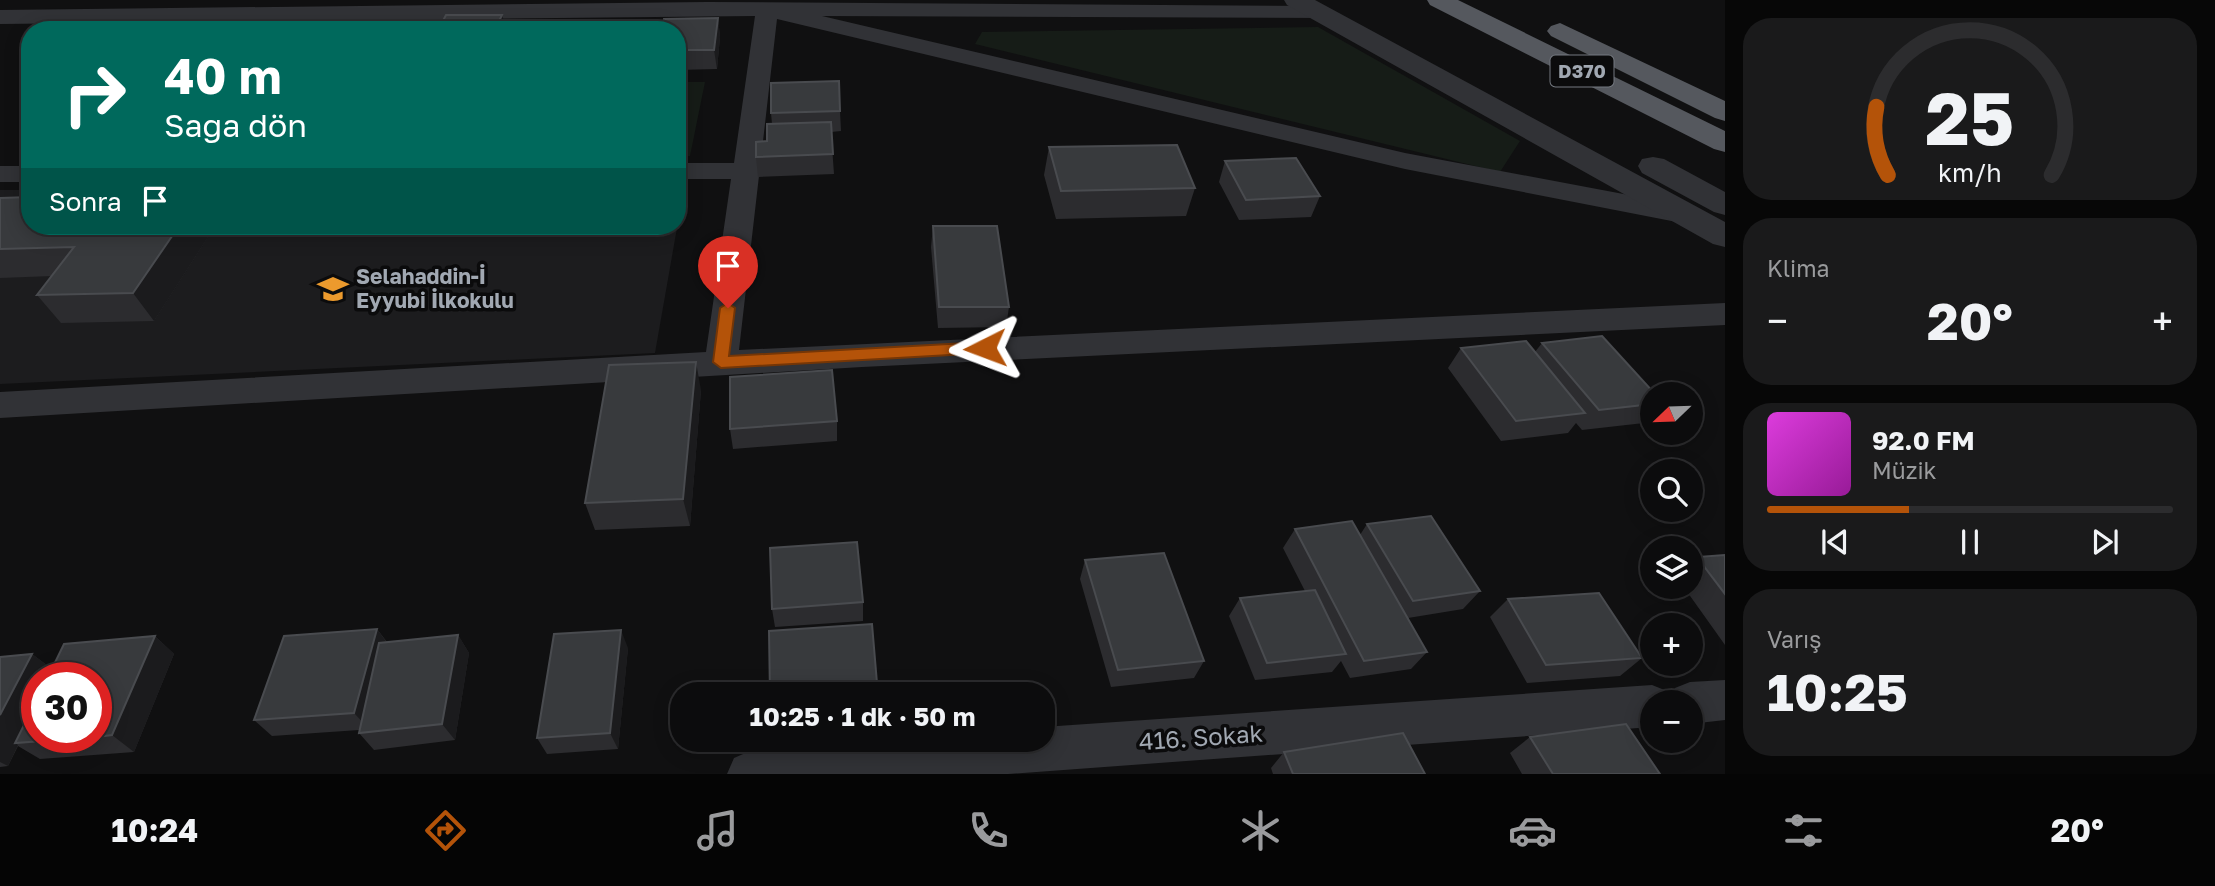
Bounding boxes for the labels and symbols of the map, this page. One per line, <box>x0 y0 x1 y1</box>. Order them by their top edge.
road number: D370 <box>1550 55 1614 86</box>
pin <box>698 236 758 308</box>
place label: Selahaddin-İ Eyyubi İlkokulu <box>356 263 514 313</box>
school or university icon: Selahaddin-İ Eyyubi İlkokulu <box>316 272 350 306</box>
position arrow <box>948 311 1022 385</box>
north arrow <box>1640 382 1703 444</box>
speed limit sign: 30 <box>21 662 112 753</box>
street label: 416. Sokak <box>1138 718 1264 755</box>

